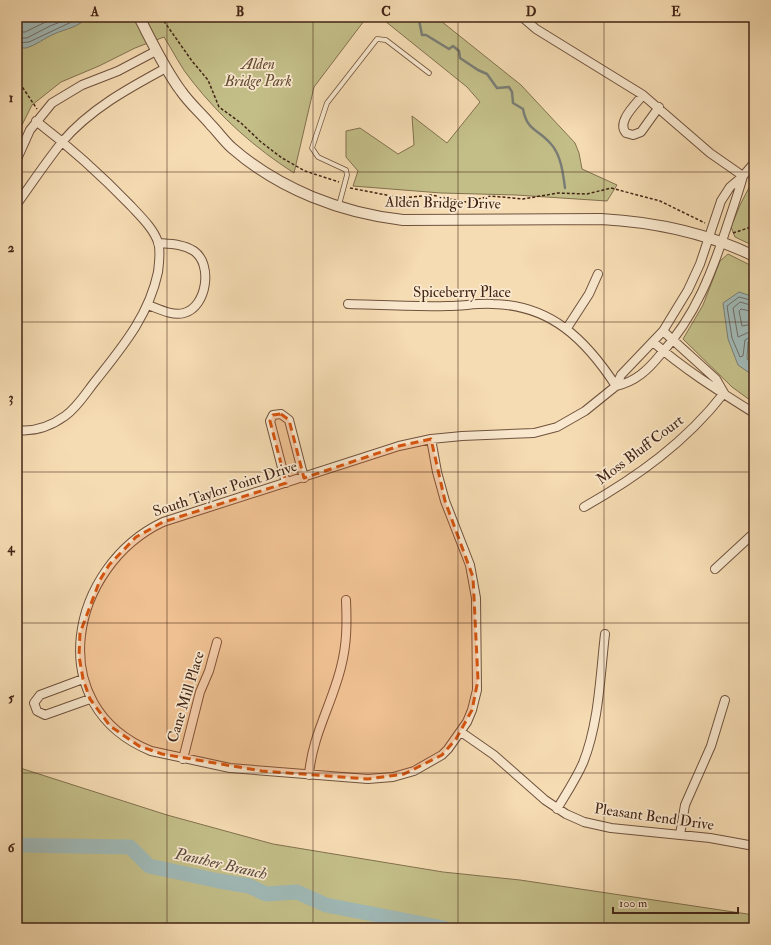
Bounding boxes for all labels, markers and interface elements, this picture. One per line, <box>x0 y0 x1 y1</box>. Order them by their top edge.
text: A <box>90 4 100 20</box>
text: B <box>236 4 244 20</box>
text: C <box>381 4 391 20</box>
text: D <box>526 4 537 20</box>
text: E <box>671 4 681 20</box>
park label: Alden Bridge Park <box>223 55 292 91</box>
text: 1 <box>9 90 14 106</box>
street label: Alden Bridge Drive <box>384 192 501 214</box>
text: 2 <box>8 240 15 256</box>
street label: Spiceberry Place <box>413 283 511 303</box>
text: 3 <box>9 390 14 406</box>
street label: Moss Bluff Court <box>593 411 687 489</box>
street label: South Taylor Point Drive <box>151 457 299 521</box>
text: 4 <box>6 540 15 556</box>
street label: Cane Mill Place <box>163 649 209 745</box>
text: 5 <box>8 690 14 706</box>
street label: Pleasant Bend Drive <box>593 799 715 835</box>
text: 6 <box>8 840 16 856</box>
water label: Panther Branch <box>172 843 269 884</box>
scale bar <box>613 889 738 915</box>
text: 100 m <box>619 896 648 911</box>

